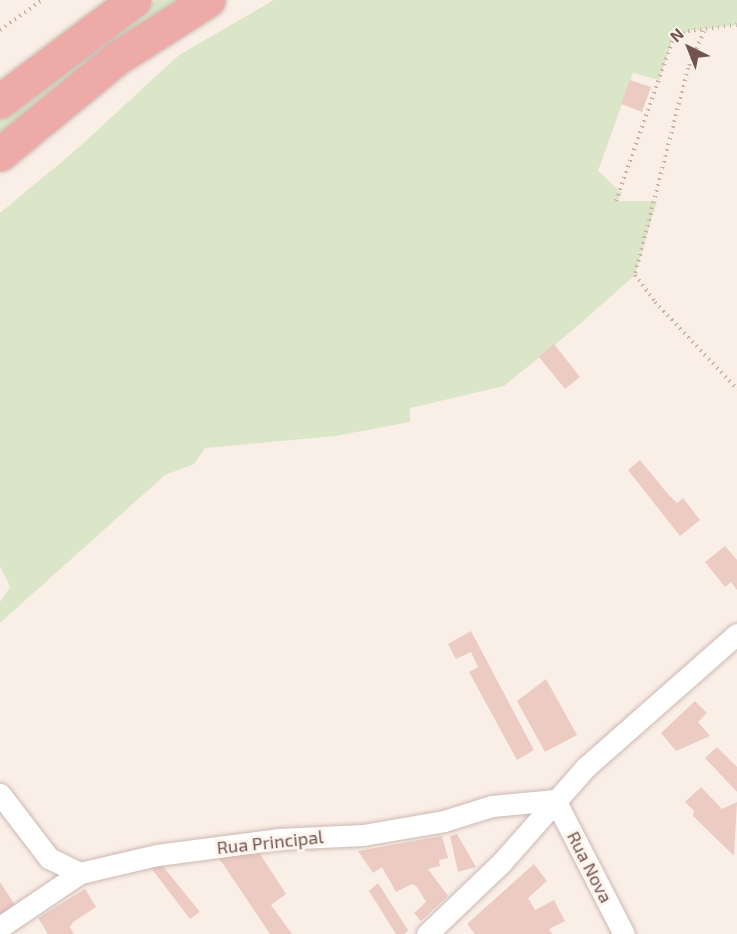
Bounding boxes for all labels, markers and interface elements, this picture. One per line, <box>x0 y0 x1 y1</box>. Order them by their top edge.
north arrow <box>659 18 719 78</box>
text: N <box>666 24 687 45</box>
street label: Rua Principal <box>216 826 324 858</box>
street label: Rua Nova <box>563 828 617 906</box>

